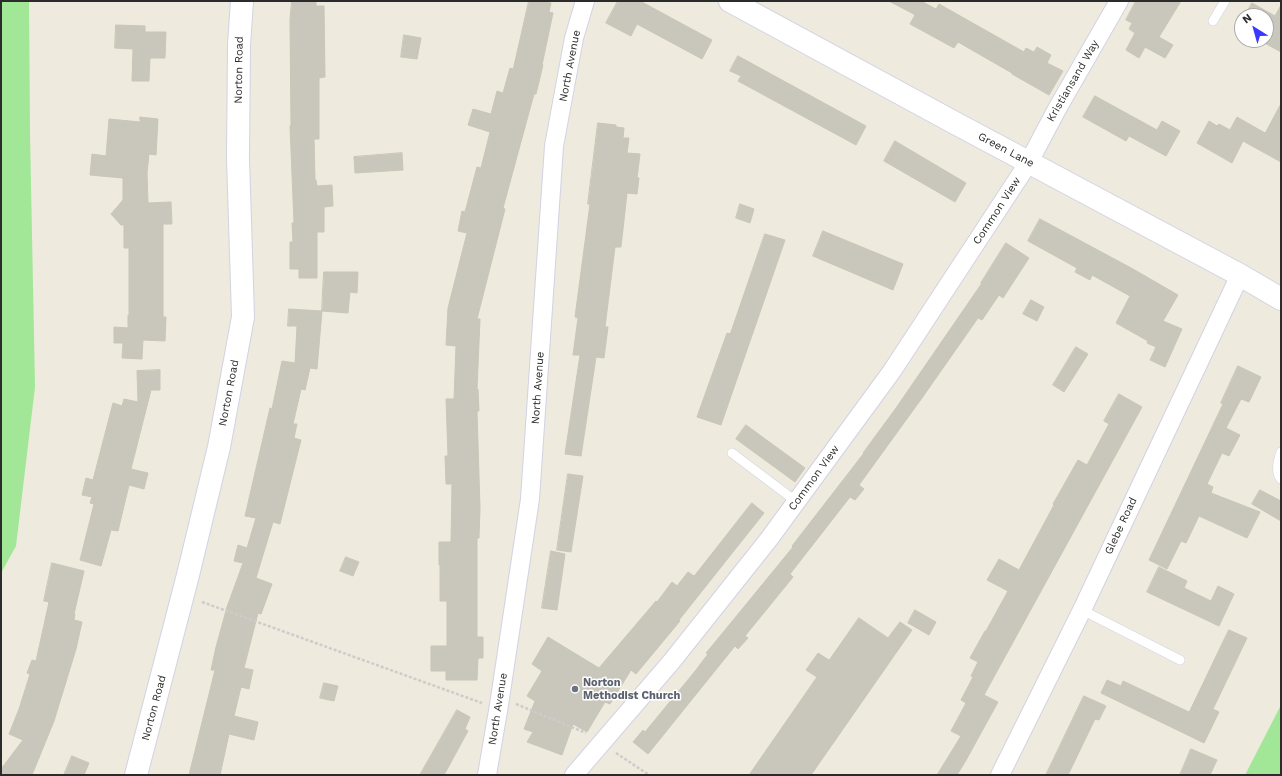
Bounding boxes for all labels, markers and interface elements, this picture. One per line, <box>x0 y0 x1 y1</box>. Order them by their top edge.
north arrow <box>1234 8 1274 48</box>
text: N <box>1240 11 1254 26</box>
street label: North Avenue <box>557 29 583 103</box>
street label: Norton Road <box>232 36 246 104</box>
street label: Kristiansand Way <box>1044 38 1102 124</box>
street label: Green Lane <box>976 130 1036 170</box>
street label: Common View <box>970 175 1024 247</box>
street label: North Avenue <box>529 351 547 425</box>
street label: Norton Road <box>216 359 242 427</box>
street label: Common View <box>786 443 842 513</box>
street label: Glebe Road <box>1102 495 1140 557</box>
street label: North Avenue <box>486 672 510 746</box>
street label: Norton Road <box>139 674 169 742</box>
place label: Norton Methodist Church <box>583 676 680 702</box>
marker: Norton Methodist Church <box>570 684 580 694</box>

